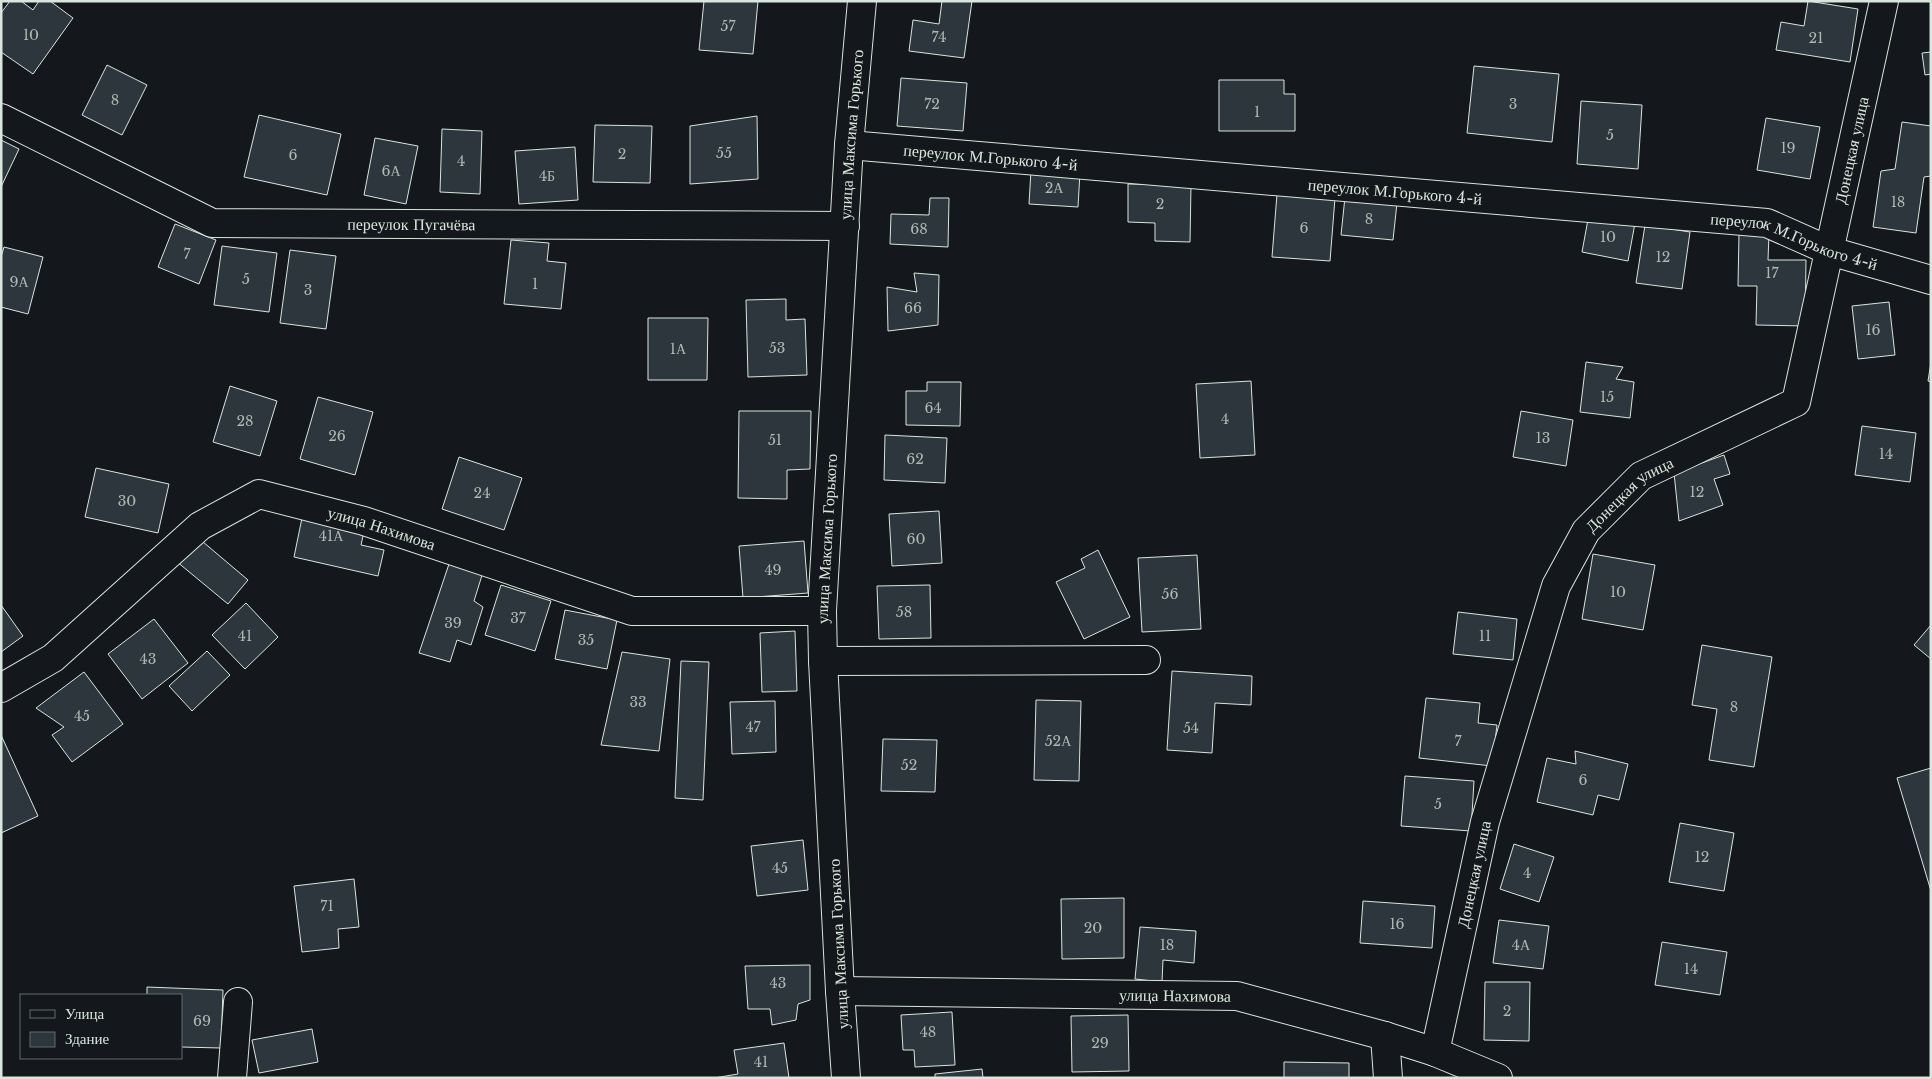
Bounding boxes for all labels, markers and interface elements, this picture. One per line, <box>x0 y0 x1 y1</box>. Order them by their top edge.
house number: 57 <box>721 17 736 35</box>
house number: 10 <box>23 26 39 44</box>
house number: 74 <box>932 28 946 46</box>
house number: 21 <box>1809 29 1823 47</box>
street label: улица Максима Горького <box>835 49 868 220</box>
house number: 8 <box>111 91 119 109</box>
house number: 72 <box>924 95 940 113</box>
house number: 3 <box>1509 95 1517 113</box>
street label: Донецкая улица <box>1830 95 1873 206</box>
house number: 1 <box>1254 103 1260 121</box>
house number: 5 <box>1606 126 1614 144</box>
house number: 19 <box>1780 139 1796 157</box>
street label: переулок М.Горького 4-й <box>903 140 1079 174</box>
house number: 55 <box>716 144 732 162</box>
house number: 2 <box>618 145 626 163</box>
house number: 6 <box>288 146 298 164</box>
house number: 4 <box>457 152 465 170</box>
house number: 6А <box>381 162 401 180</box>
house number: 4Б <box>539 167 555 185</box>
street label: переулок М.Горького 4-й <box>1307 174 1483 209</box>
house number: 2А <box>1045 179 1064 197</box>
house number: 18 <box>1891 193 1905 211</box>
house number: 2 <box>1156 195 1164 213</box>
street label: переулок М.Горького 4-й <box>1710 208 1880 274</box>
house number: 8 <box>1365 210 1373 228</box>
street label: переулок Пугачёва <box>347 214 475 234</box>
house number: 6 <box>1299 219 1309 237</box>
house number: 68 <box>910 220 928 238</box>
house number: 10 <box>1600 228 1616 246</box>
house number: 7 <box>183 245 191 263</box>
house number: 12 <box>1656 248 1670 266</box>
house number: 17 <box>1765 264 1780 282</box>
house number: 5 <box>242 270 250 288</box>
house number: 9А <box>9 273 29 291</box>
house number: 1 <box>532 275 538 293</box>
house number: 3 <box>304 281 312 299</box>
house number: 66 <box>904 299 922 317</box>
house number: 16 <box>1865 321 1881 339</box>
house number: 53 <box>769 339 785 357</box>
house number: 1А <box>670 340 687 358</box>
house number: 15 <box>1600 388 1614 406</box>
house number: 64 <box>924 399 942 417</box>
house number: 4 <box>1221 410 1229 428</box>
house number: 28 <box>236 412 254 430</box>
house number: 26 <box>328 427 346 445</box>
house number: 13 <box>1536 429 1550 447</box>
house number: 51 <box>768 431 782 449</box>
house number: 14 <box>1879 445 1893 463</box>
house number: 62 <box>906 450 924 468</box>
street label: Донецкая улица <box>1581 452 1676 536</box>
street label: улица Максима Горького <box>812 453 841 624</box>
house number: 12 <box>1690 483 1704 501</box>
house number: 24 <box>474 484 490 502</box>
house number: 30 <box>118 492 136 510</box>
street label: улица Нахимова <box>326 502 438 554</box>
house number: 41А <box>319 527 344 545</box>
house number: 60 <box>907 530 926 548</box>
house number: 49 <box>764 561 782 579</box>
house number: 10 <box>1610 583 1626 601</box>
house number: 56 <box>1162 585 1178 603</box>
house number: 58 <box>896 603 912 621</box>
house number: 37 <box>510 609 527 627</box>
house number: 39 <box>444 614 462 632</box>
house number: 41 <box>238 627 252 645</box>
house number: 11 <box>1479 627 1491 645</box>
house number: 35 <box>578 631 594 649</box>
house number: 43 <box>140 650 156 668</box>
house number: 33 <box>629 693 647 711</box>
house number: 8 <box>1730 698 1738 716</box>
house number: 45 <box>74 707 90 725</box>
house number: 47 <box>745 718 762 736</box>
house number: 54 <box>1183 719 1199 737</box>
house number: 52А <box>1045 732 1072 750</box>
house number: 7 <box>1454 732 1462 750</box>
house number: 52 <box>901 756 917 774</box>
house number: 6 <box>1578 771 1588 789</box>
house number: 5 <box>1434 795 1442 813</box>
street label: Донецкая улица <box>1452 819 1495 930</box>
house number: 12 <box>1695 848 1709 866</box>
street label: улица Максима Горького <box>824 858 852 1030</box>
house number: 45 <box>772 859 788 877</box>
house number: 4 <box>1523 864 1531 882</box>
house number: 71 <box>320 897 334 915</box>
house number: 16 <box>1389 915 1405 933</box>
house number: 20 <box>1084 919 1102 937</box>
house number: 18 <box>1160 936 1174 954</box>
house number: 4А <box>1512 936 1531 954</box>
house number: 14 <box>1684 960 1698 978</box>
house number: 43 <box>770 974 786 992</box>
street label: улица Нахимова <box>1119 985 1231 1006</box>
legend <box>20 994 182 1059</box>
house number: 2 <box>1503 1002 1511 1020</box>
text: Улица <box>65 1004 104 1023</box>
house number: 69 <box>193 1012 211 1030</box>
house number: 48 <box>920 1023 936 1041</box>
text: Здание <box>65 1029 109 1048</box>
house number: 29 <box>1091 1034 1109 1052</box>
house number: 41 <box>754 1053 768 1071</box>

